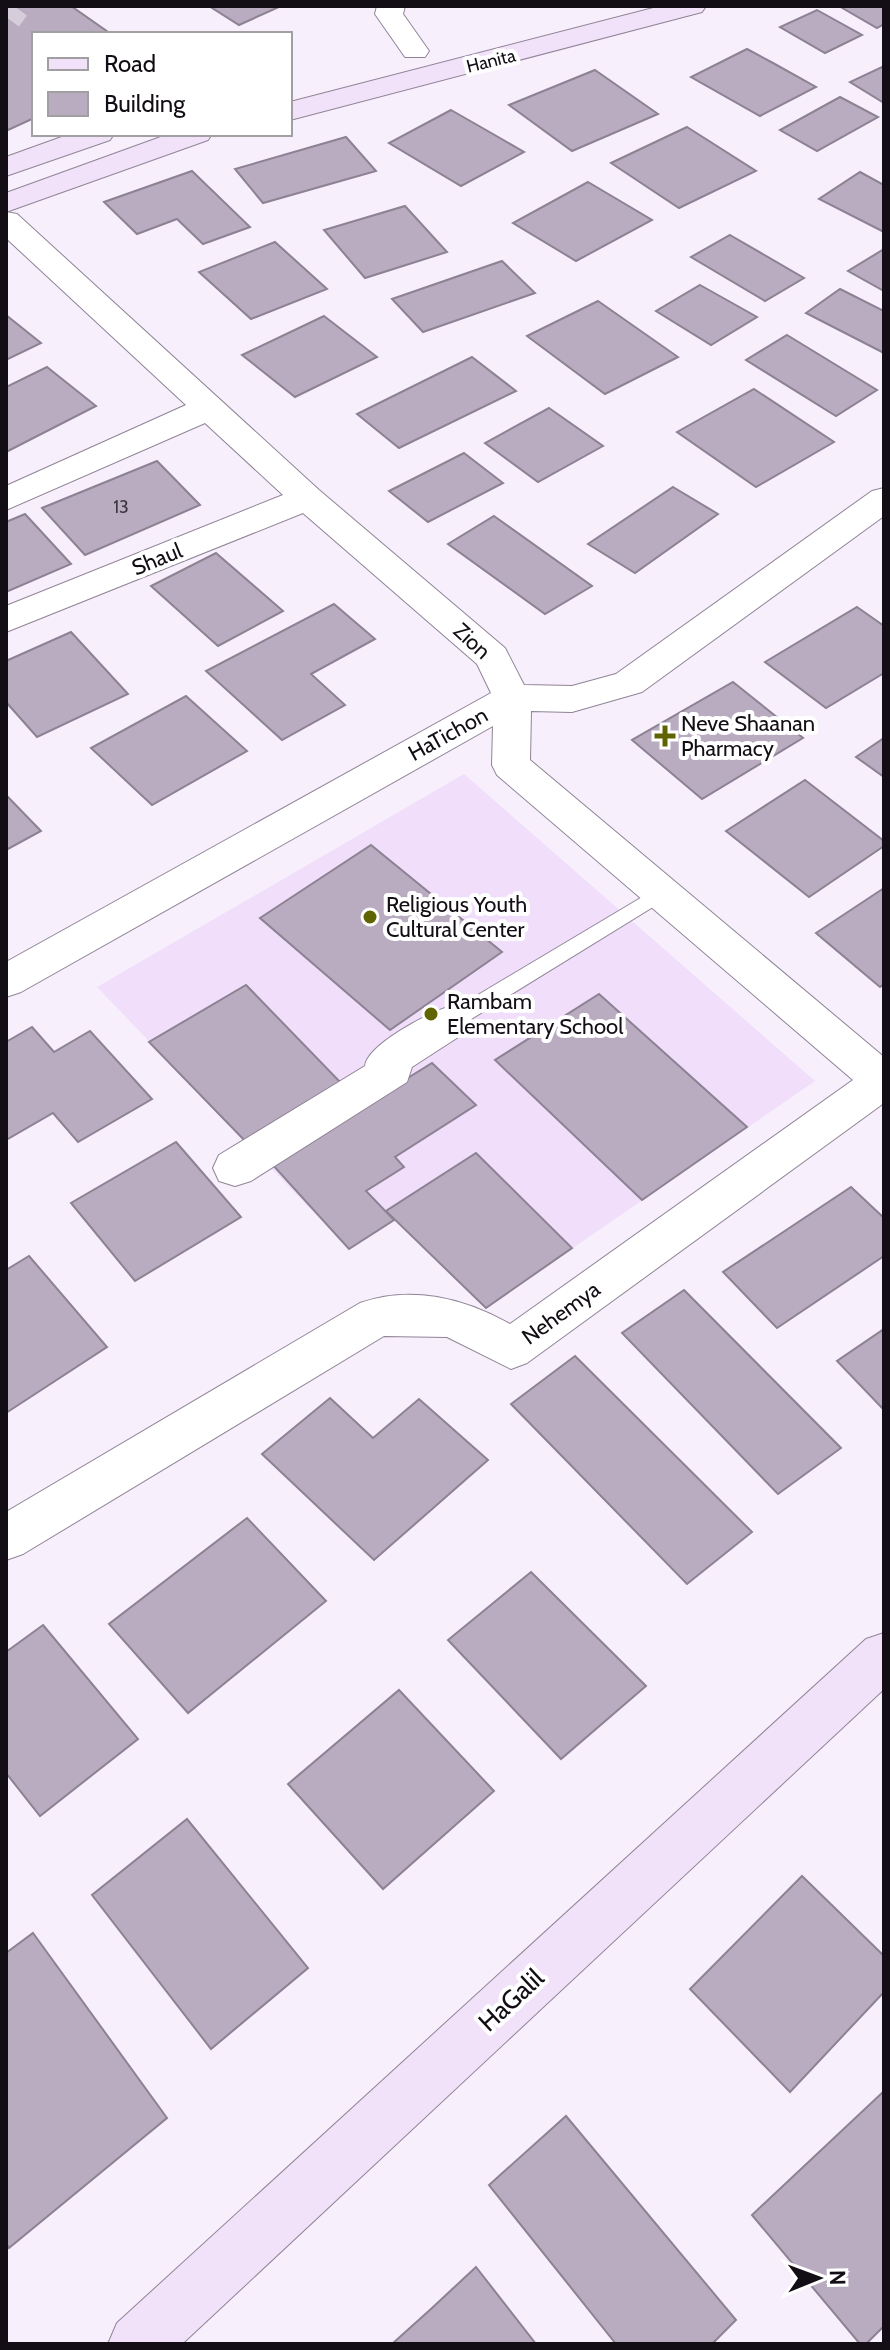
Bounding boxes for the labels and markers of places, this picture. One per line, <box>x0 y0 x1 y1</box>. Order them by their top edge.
place label: Neve Shaanan Pharmacy <box>681 710 815 762</box>
marker: Neve Shaanan Pharmacy <box>656 727 674 745</box>
place label: Religious Youth Cultural Center <box>386 891 527 943</box>
marker: Religious Youth Cultural Center <box>361 908 379 926</box>
place label: Rambam Elementary School <box>447 988 624 1040</box>
marker: Rambam Elementary School <box>422 1005 440 1023</box>

